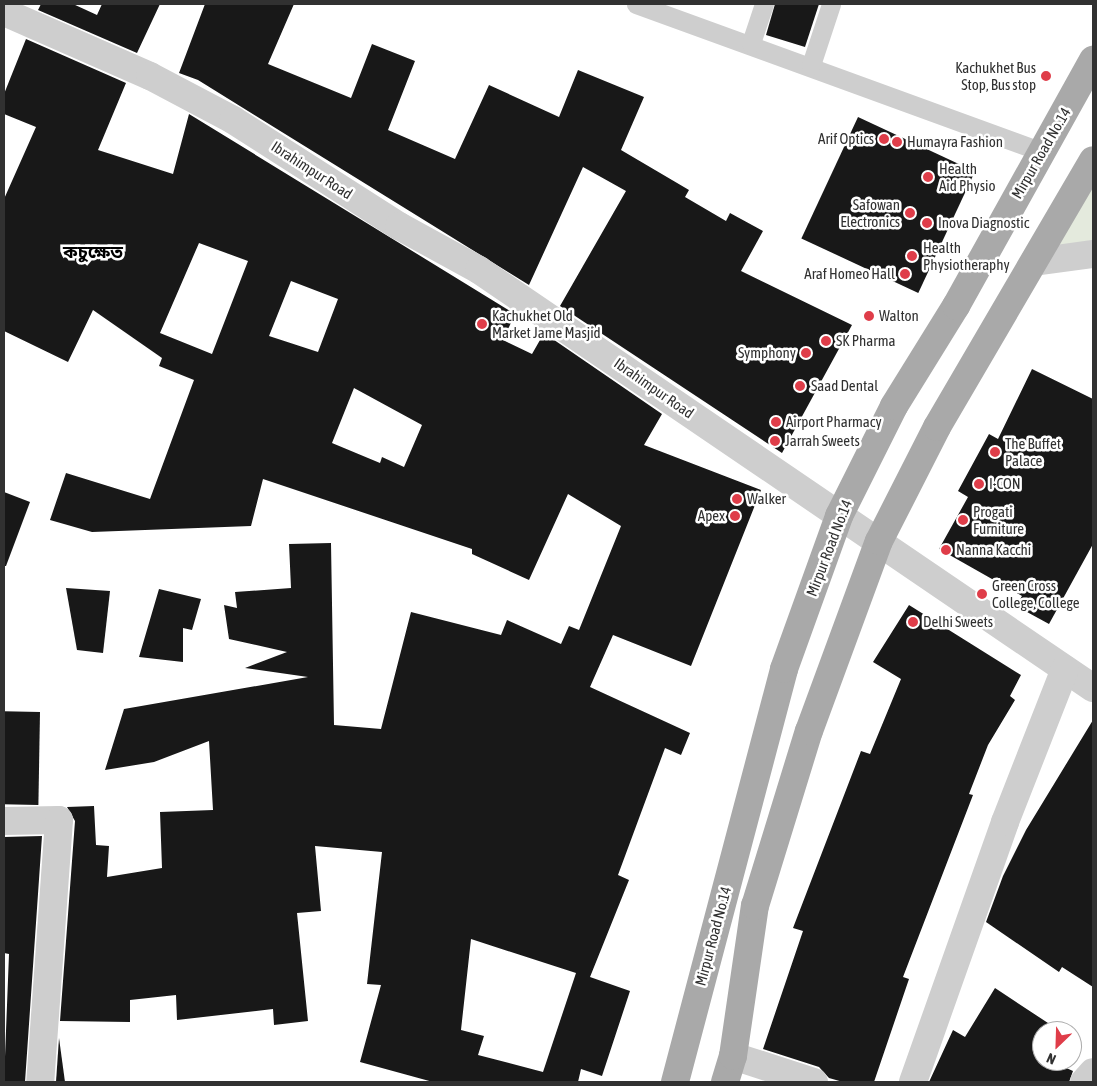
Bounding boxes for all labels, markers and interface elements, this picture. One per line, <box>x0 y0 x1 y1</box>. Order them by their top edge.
place label: Kachukhet Bus Stop, Bus stop <box>955 58 1036 93</box>
marker: Kachukhet Bus Stop, Bus stop <box>1040 70 1052 82</box>
street label: Mirpur Road No.14 <box>1008 104 1074 202</box>
place label: Arif Optics <box>818 130 874 148</box>
marker: Arif Optics <box>878 133 890 145</box>
place label: Humayra Fashion <box>907 133 1003 151</box>
marker: Humayra Fashion <box>891 136 903 148</box>
street label: Ibrahimpur Road <box>268 137 356 203</box>
place label: Health Aid Physio <box>939 159 996 194</box>
marker: Health Aid Physio <box>921 170 935 184</box>
place label: Safowan Electronics <box>840 195 900 230</box>
marker: Safowan Electronics <box>904 207 916 219</box>
place label: Inova Diagnostic <box>938 214 1029 232</box>
marker: Inova Diagnostic <box>920 216 934 230</box>
place label: Health Physiotheraphy <box>923 238 1010 273</box>
district label: কচুক্ষেত <box>63 241 123 263</box>
marker: Health Physiotheraphy <box>905 249 919 263</box>
place label: Araf Homeo Hall <box>804 265 895 283</box>
marker: Araf Homeo Hall <box>899 268 911 280</box>
place label: Kachukhet Old Market Jame Masjid <box>492 306 601 341</box>
place label: Walton <box>879 307 919 325</box>
marker: Walton <box>863 310 875 322</box>
marker: Kachukhet Old Market Jame Masjid <box>476 318 488 330</box>
place label: SK Pharma <box>836 332 896 350</box>
marker: SK Pharma <box>820 335 832 347</box>
place label: Symphony <box>738 344 796 362</box>
marker: Symphony <box>800 347 812 359</box>
street label: Ibrahimpur Road <box>611 354 697 422</box>
place label: Saad Dental <box>811 377 878 395</box>
marker: Saad Dental <box>793 379 807 393</box>
place label: Airport Pharmacy <box>786 413 882 431</box>
marker: Airport Pharmacy <box>770 416 782 428</box>
place label: Jarrah Sweets <box>785 432 860 450</box>
place label: The Buffet Palace <box>1005 434 1061 469</box>
marker: Jarrah Sweets <box>769 435 781 447</box>
marker: The Buffet Palace <box>989 446 1001 458</box>
place label: I-CON <box>989 475 1021 493</box>
marker: I-CON <box>973 478 985 490</box>
place label: Walker <box>747 490 786 508</box>
marker: Walker <box>731 493 743 505</box>
street label: Mirpur Road No.14 <box>802 497 856 599</box>
place label: Progati Furniture <box>973 502 1024 537</box>
place label: Apex <box>698 507 725 525</box>
marker: Apex <box>729 510 741 522</box>
marker: Progati Furniture <box>957 514 969 526</box>
place label: Nanna Kacchi <box>956 541 1031 559</box>
marker: Nanna Kacchi <box>940 544 952 556</box>
place label: Green Cross College, College <box>992 576 1079 611</box>
marker: Green Cross College, College <box>976 588 988 600</box>
place label: Delhi Sweets <box>923 613 993 631</box>
marker: Delhi Sweets <box>907 616 919 628</box>
street label: Mirpur Road No.14 <box>691 884 735 988</box>
north arrow <box>1032 1021 1082 1071</box>
text: N <box>1044 1050 1058 1068</box>

